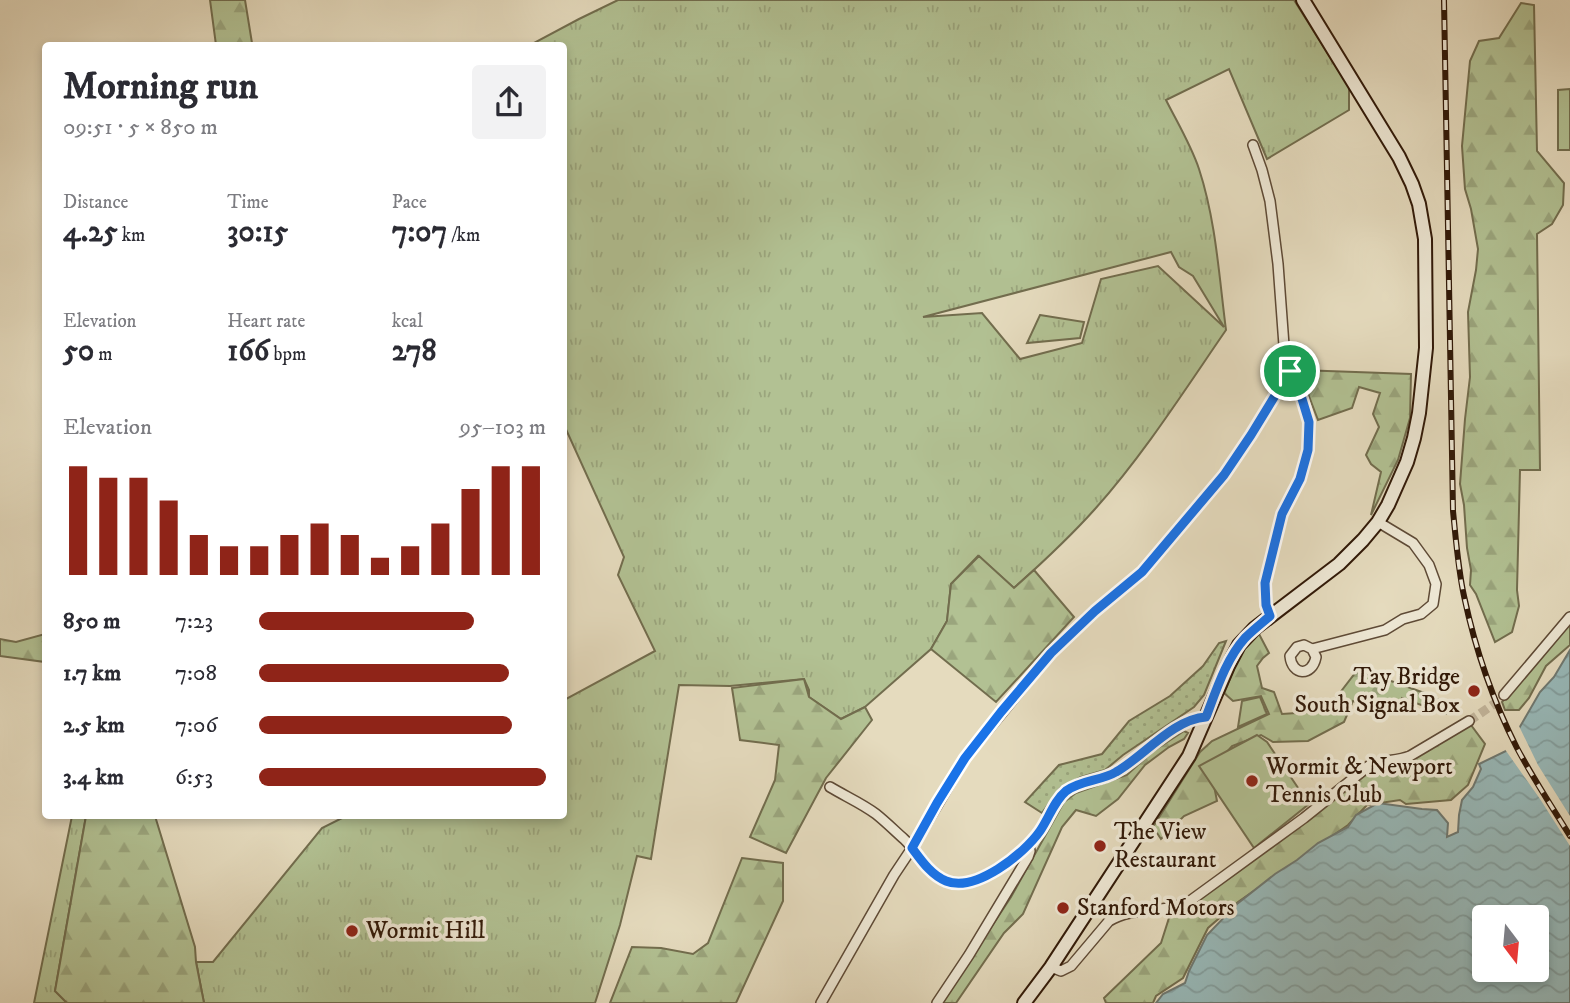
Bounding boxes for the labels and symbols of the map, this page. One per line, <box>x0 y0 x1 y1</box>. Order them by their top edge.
pin <box>1260 341 1320 401</box>
place label: Tay Bridge South Signal Box <box>1295 662 1460 720</box>
marker: Tay Bridge South Signal Box <box>1466 683 1482 699</box>
place label: Wormit & Newport Tennis Club <box>1265 752 1453 810</box>
marker: Wormit & Newport Tennis Club <box>1244 773 1260 789</box>
place label: The View Restaurant <box>1114 817 1217 875</box>
marker: The View Restaurant <box>1092 838 1108 854</box>
place label: Stanford Motors <box>1077 893 1235 923</box>
marker: Stanford Motors <box>1055 900 1071 916</box>
north arrow <box>1472 905 1549 982</box>
place label: Wormit Hill <box>365 916 486 946</box>
marker: Wormit Hill <box>344 923 360 939</box>

